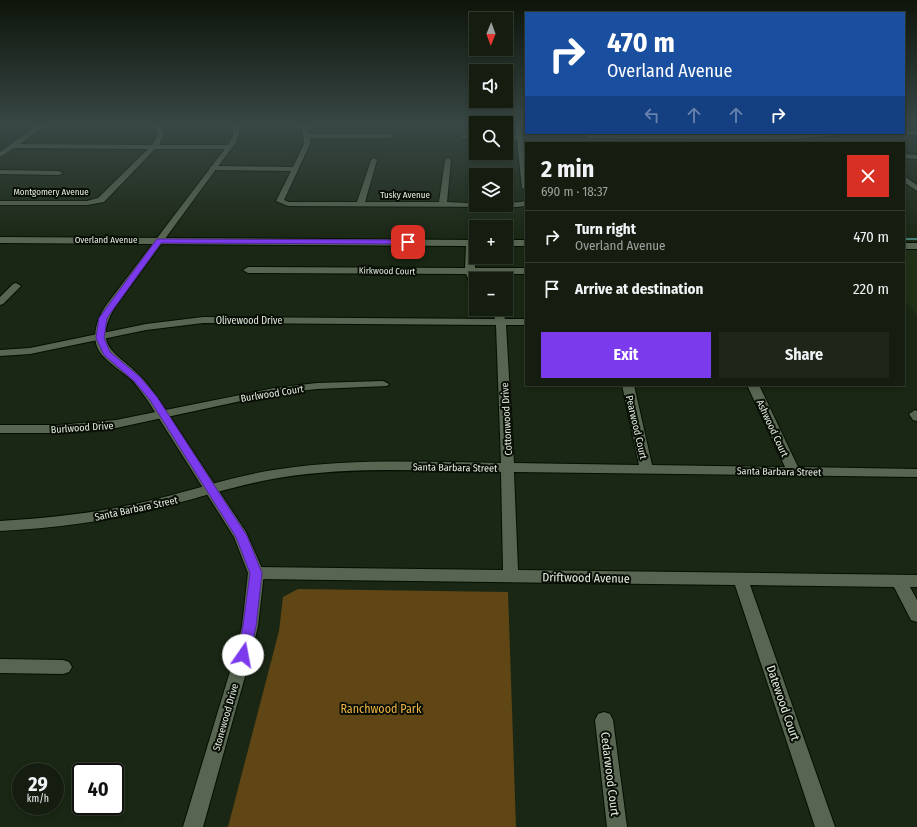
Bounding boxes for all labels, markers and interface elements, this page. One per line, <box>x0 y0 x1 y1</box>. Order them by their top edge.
north arrow <box>469 12 513 56</box>
map controls <box>469 12 513 316</box>
text: 470 m <box>607 26 675 59</box>
icon: right <box>541 28 593 80</box>
text: Overland Avenue <box>607 60 732 82</box>
button: sound <box>469 64 513 108</box>
icon: left <box>641 104 663 126</box>
icon: ahead <box>683 104 705 126</box>
icon: ahead <box>725 104 747 126</box>
icon: right <box>767 104 789 126</box>
button: search <box>469 116 513 160</box>
text: 2 min <box>541 155 594 183</box>
button: close <box>847 155 889 197</box>
button: layers <box>469 168 513 212</box>
text: 690 m · 18:37 <box>541 184 608 199</box>
street label: Montgomery Avenue <box>13 187 89 197</box>
street label: Tusky Avenue <box>380 190 430 200</box>
button: + <box>469 220 513 264</box>
text: Turn right <box>575 220 636 238</box>
pin <box>391 225 425 259</box>
icon: right <box>541 226 563 248</box>
text: 470 m <box>853 228 889 246</box>
icon: arrive <box>397 231 419 253</box>
street label: Overland Avenue <box>75 235 138 245</box>
text: Overland Avenue <box>575 238 666 253</box>
street label: Kirkwood Court <box>359 266 415 276</box>
button: − <box>469 272 513 316</box>
icon: arrive <box>541 278 563 300</box>
text: Arrive at destination <box>575 280 703 298</box>
text: 220 m <box>853 280 889 298</box>
street label: Olivewood Drive <box>216 315 282 327</box>
button: Exit <box>541 332 711 378</box>
button: Share <box>719 332 889 378</box>
street label: Cottonwood Drive <box>499 382 515 456</box>
street label: Burlwood Court <box>240 383 305 405</box>
street label: Pearwood Court <box>623 394 649 461</box>
street label: Ashwood Court <box>754 398 791 460</box>
street label: Burlwood Drive <box>50 420 114 436</box>
street label: Santa Barbara Street <box>413 461 498 475</box>
street label: Santa Barbara Street <box>737 465 822 479</box>
street label: Santa Barbara Street <box>94 494 180 524</box>
street label: Driftwood Avenue <box>542 570 630 586</box>
position arrow <box>222 634 264 676</box>
street label: Datewood Court <box>764 664 802 743</box>
street label: Stonewood Drive <box>211 682 241 752</box>
park label: Ranchwood Park <box>340 702 422 716</box>
street label: Cedarwood Court <box>598 731 622 817</box>
speed limit sign: 40 <box>72 763 124 815</box>
text: 29 <box>28 772 48 796</box>
text: km/h <box>27 793 49 805</box>

